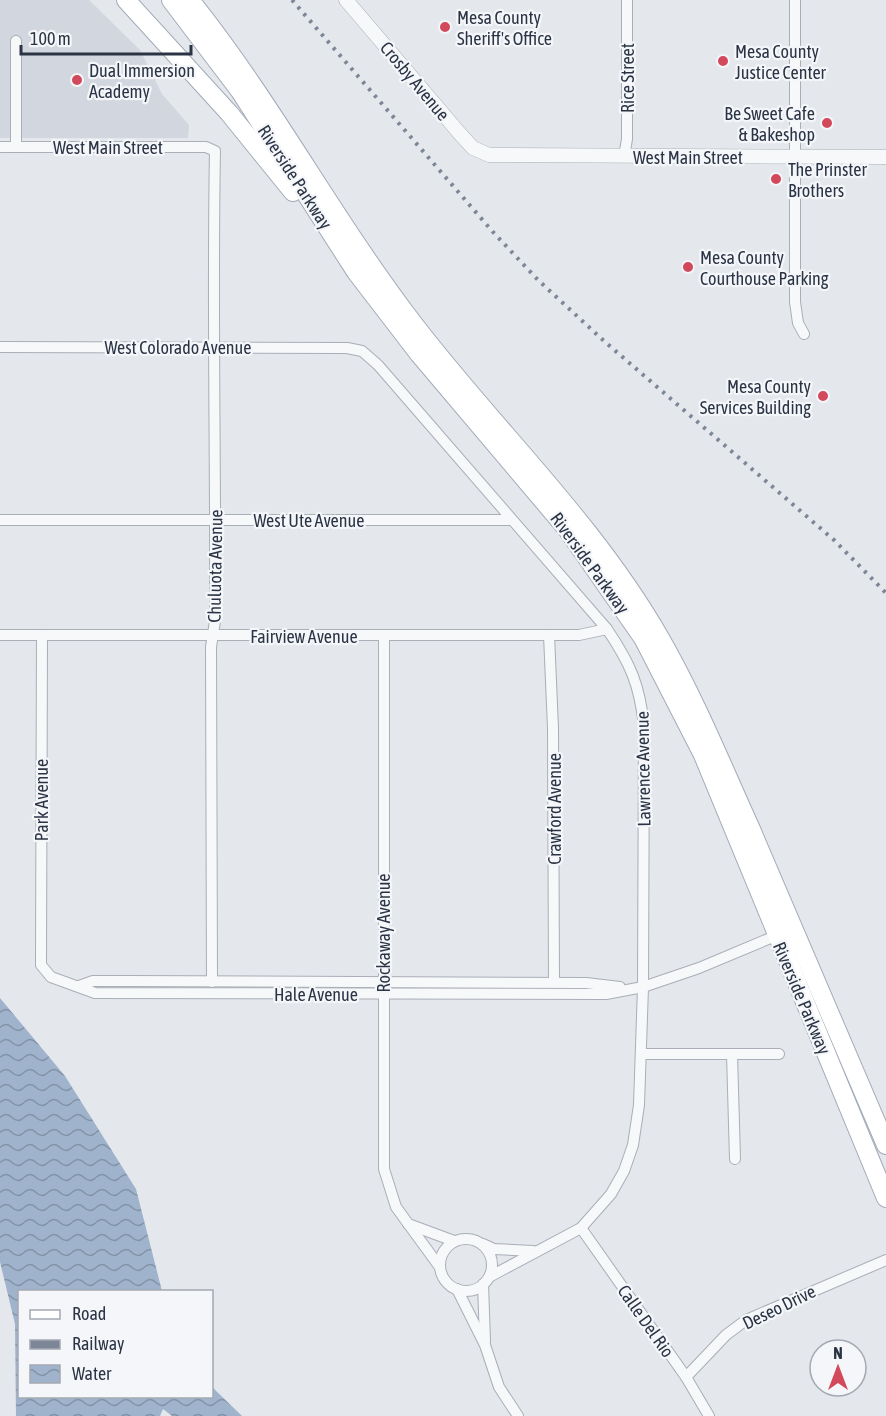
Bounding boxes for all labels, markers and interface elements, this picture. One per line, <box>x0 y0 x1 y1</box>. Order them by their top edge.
place label: Mesa County Sheriff's Office <box>457 7 552 49</box>
scale bar <box>21 18 190 56</box>
marker: Mesa County Sheriff's Office <box>438 20 452 34</box>
text: 100 m <box>30 28 71 49</box>
street label: Crosby Avenue <box>376 37 454 125</box>
place label: Mesa County Justice Center <box>735 41 827 83</box>
street label: Rice Street <box>617 43 638 113</box>
marker: Mesa County Justice Center <box>716 54 730 68</box>
place label: Dual Immersion Academy <box>89 60 195 102</box>
marker: Dual Immersion Academy <box>70 73 84 87</box>
place label: Be Sweet Cafe & Bakeshop <box>724 103 815 145</box>
marker: Be Sweet Cafe & Bakeshop <box>820 116 834 130</box>
street label: Riverside Parkway <box>254 121 336 233</box>
street label: West Main Street <box>53 137 163 158</box>
street label: West Main Street <box>633 147 743 168</box>
place label: The Prinster Brothers <box>788 159 867 201</box>
marker: The Prinster Brothers <box>769 172 783 186</box>
place label: Mesa County Courthouse Parking <box>700 247 829 289</box>
marker: Mesa County Courthouse Parking <box>681 260 695 274</box>
street label: West Colorado Avenue <box>105 337 251 358</box>
place label: Mesa County Services Building <box>700 376 811 418</box>
marker: Mesa County Services Building <box>816 389 830 403</box>
street label: Riverside Parkway <box>546 508 634 618</box>
street label: Chuluota Avenue <box>204 509 226 623</box>
street label: West Ute Avenue <box>254 510 364 531</box>
street label: Fairview Avenue <box>250 626 358 647</box>
street label: Lawrence Avenue <box>631 711 655 827</box>
street label: Crawford Avenue <box>544 753 565 865</box>
street label: Park Avenue <box>31 759 52 841</box>
street label: Rockaway Avenue <box>373 873 394 993</box>
street label: Riverside Parkway <box>769 939 835 1057</box>
street label: Hale Avenue <box>274 984 358 1005</box>
street label: Deseo Drive <box>739 1280 819 1334</box>
street label: Calle Del Rio <box>613 1281 679 1361</box>
legend <box>18 1290 213 1398</box>
text: Road <box>72 1303 106 1324</box>
text: Railway <box>72 1333 124 1354</box>
north arrow <box>808 1338 868 1398</box>
text: N <box>833 1344 843 1362</box>
text: Water <box>72 1363 112 1384</box>

